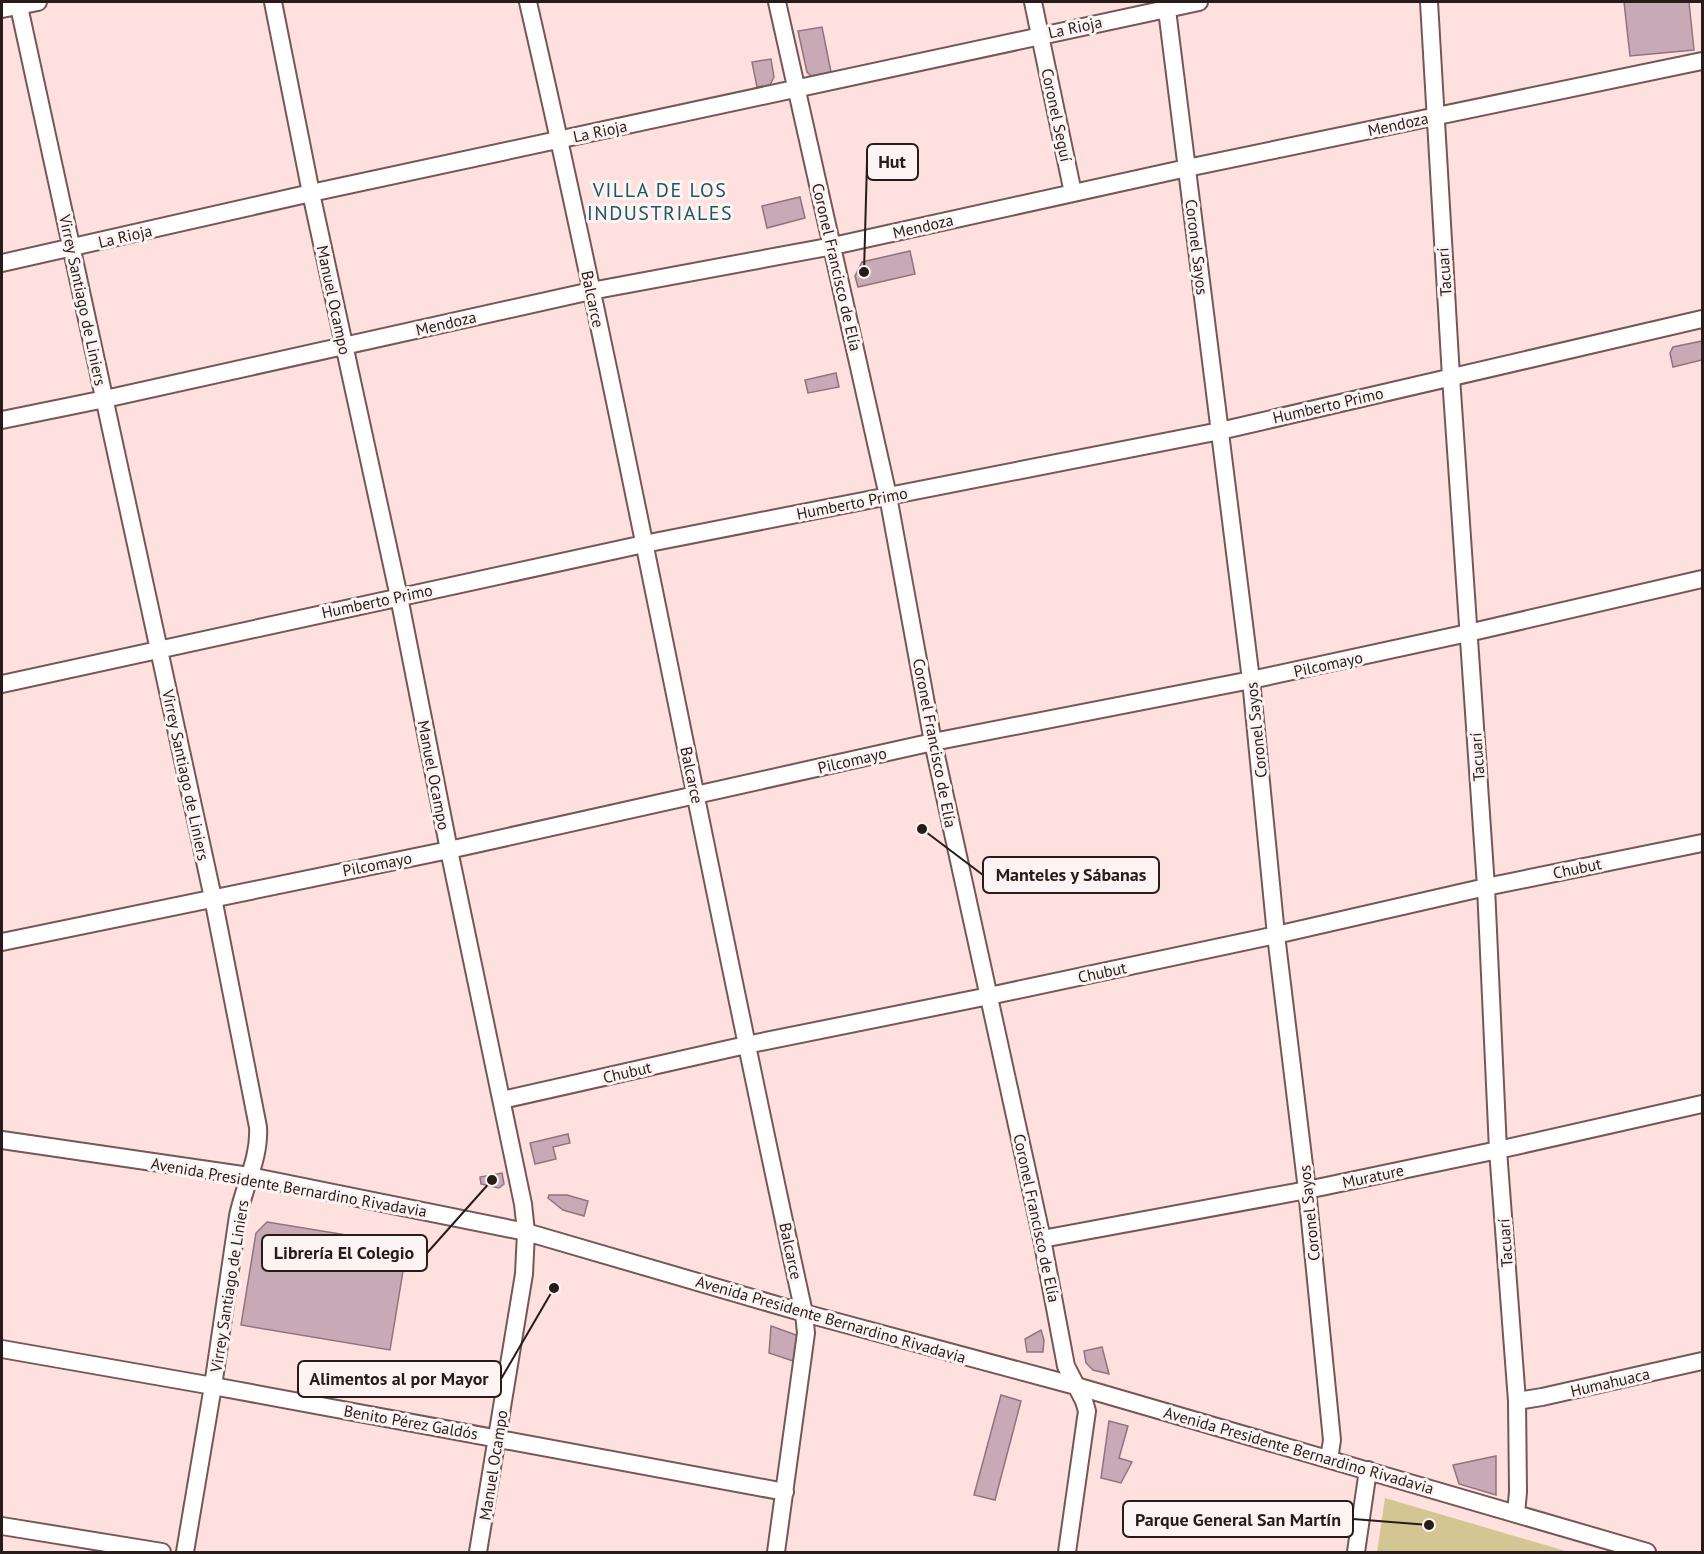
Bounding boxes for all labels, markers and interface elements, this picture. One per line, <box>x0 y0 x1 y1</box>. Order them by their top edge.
street label: La Rioja <box>1046 12 1104 42</box>
street label: Coronel Seguí <box>1037 66 1077 164</box>
street label: Mendoza <box>1366 108 1430 140</box>
street label: La Rioja <box>571 116 629 146</box>
callout: Hut <box>867 144 918 180</box>
text: Hut <box>878 150 907 173</box>
district label: VILLA DE LOS INDUSTRIALES <box>587 177 733 226</box>
street label: Coronel Francisco de Elía <box>808 181 866 353</box>
street label: Coronel Sayos <box>1181 198 1213 296</box>
street label: Mendoza <box>891 209 955 243</box>
street label: Virrey Santiago de Liniers <box>55 212 111 388</box>
street label: La Rioja <box>96 220 154 252</box>
street label: Manuel Ocampo <box>313 243 355 357</box>
street label: Tacuarí <box>1432 247 1456 297</box>
street label: Balcarce <box>577 269 609 329</box>
street label: Mendoza <box>414 306 478 340</box>
street label: Humberto Primo <box>1271 383 1385 427</box>
street label: Humberto Primo <box>795 482 909 524</box>
street label: Humberto Primo <box>320 579 434 623</box>
street label: Pilcomayo <box>1292 647 1364 681</box>
street label: Coronel Francisco de Elía <box>909 657 961 829</box>
street label: Coronel Sayos <box>1241 681 1271 779</box>
street label: Virrey Santiago de Liniers <box>158 687 214 863</box>
street label: Manuel Ocampo <box>414 718 454 832</box>
street label: Tacuarí <box>1465 732 1489 782</box>
street label: Pilcomayo <box>816 742 888 778</box>
street label: Balcarce <box>676 745 708 805</box>
street label: Pilcomayo <box>341 847 413 881</box>
street label: Chubut <box>1551 853 1604 883</box>
callout: Manteles y Sábanas <box>983 857 1159 893</box>
text: Manteles y Sábanas <box>996 863 1147 886</box>
street label: Chubut <box>1076 957 1129 987</box>
street label: Chubut <box>601 1057 654 1087</box>
street label: Coronel Francisco de Elía <box>1009 1132 1065 1304</box>
street label: Avenida Presidente Bernardino Rivadavia <box>149 1153 429 1221</box>
street label: Murature <box>1340 1160 1406 1192</box>
street label: Coronel Sayos <box>1294 1164 1324 1262</box>
street label: Virrey Santiago de Liniers <box>205 1198 253 1375</box>
street label: Tacuarí <box>1493 1218 1517 1268</box>
street label: Balcarce <box>775 1221 807 1281</box>
callout: Librería El Colegio <box>262 1235 427 1271</box>
text: Librería El Colegio <box>274 1241 415 1264</box>
street label: Avenida Presidente Bernardino Rivadavia <box>694 1271 968 1367</box>
callout: Alimentos al por Mayor <box>298 1361 501 1397</box>
street label: Humahuaca <box>1568 1363 1652 1401</box>
text: Alimentos al por Mayor <box>309 1367 489 1390</box>
street label: Benito Pérez Galdós <box>342 1400 480 1444</box>
street label: Avenida Presidente Bernardino Rivadavia <box>1162 1402 1436 1498</box>
street label: Manuel Ocampo <box>474 1408 512 1522</box>
callout: Parque General San Martín <box>1123 1501 1353 1537</box>
text: Parque General San Martín <box>1135 1508 1341 1531</box>

